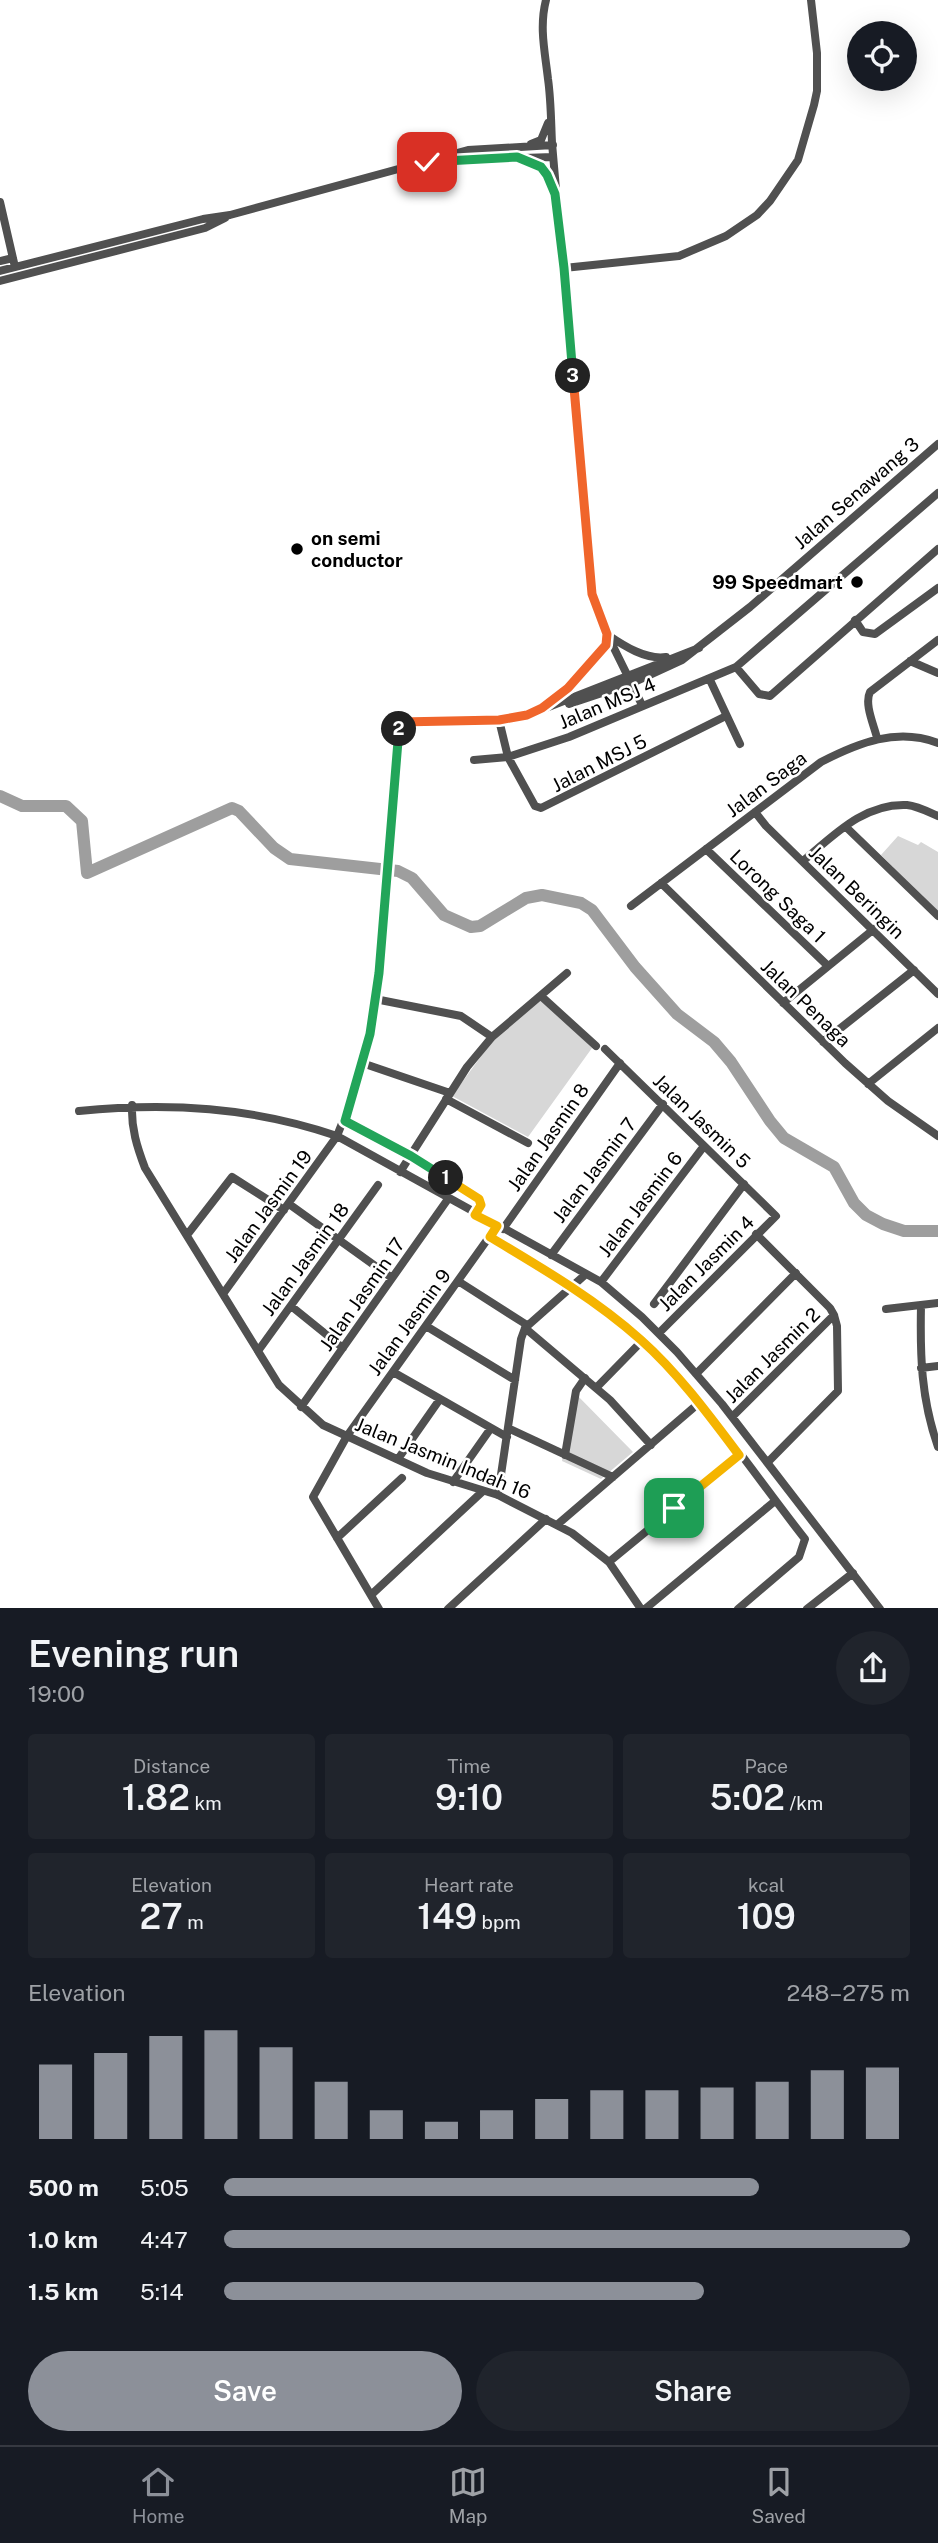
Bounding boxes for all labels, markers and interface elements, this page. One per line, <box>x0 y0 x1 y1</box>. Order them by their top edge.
map controls <box>847 21 917 91</box>
button: locate <box>847 21 917 91</box>
pin <box>397 132 457 192</box>
icon: check <box>408 143 446 181</box>
pin: 3 <box>556 358 590 394</box>
text: 3 <box>566 364 579 386</box>
street label: Jalan Senawang 3 <box>789 433 923 553</box>
place label: on semi conductor <box>311 527 403 571</box>
marker: on semi conductor <box>289 541 305 557</box>
place label: 99 Speedmart <box>712 571 843 593</box>
marker: 99 Speedmart <box>849 574 865 590</box>
street label: Jalan MSJ 4 <box>555 673 659 733</box>
pin: 2 <box>382 712 416 746</box>
text: 2 <box>392 717 405 739</box>
street label: Jalan MSJ 5 <box>548 730 650 796</box>
street label: Jalan Saga <box>722 747 810 821</box>
street label: Jalan Beringin <box>805 841 909 943</box>
street label: Lorong Saga 1 <box>726 845 830 947</box>
street label: Jalan Penaga <box>757 955 855 1051</box>
street label: Jalan Jasmin 5 <box>649 1069 755 1173</box>
street label: Jalan Jasmin 8 <box>503 1079 593 1195</box>
street label: Jalan Jasmin 7 <box>548 1113 640 1227</box>
street label: Jalan Jasmin 19 <box>220 1146 316 1266</box>
street label: Jalan Jasmin 6 <box>593 1147 687 1261</box>
pin: 1 <box>428 1160 464 1196</box>
text: 1 <box>441 1166 450 1188</box>
street label: Jalan Jasmin 18 <box>257 1198 353 1320</box>
street label: Jalan Jasmin 4 <box>654 1211 758 1315</box>
street label: Jalan Jasmin 17 <box>315 1233 409 1355</box>
street label: Jalan Jasmin 9 <box>363 1265 455 1379</box>
street label: Jalan Jasmin 2 <box>720 1303 824 1407</box>
street label: Jalan Jasmin Indah 16 <box>352 1413 534 1503</box>
pin <box>644 1478 704 1538</box>
icon: arrive <box>655 1489 693 1527</box>
text: Evening run <box>28 1631 239 1676</box>
button: share <box>836 1631 910 1705</box>
text: 19:00 <box>28 1680 85 1707</box>
text: Distance <box>133 1755 210 1777</box>
text: Time <box>447 1755 491 1777</box>
text: Pace <box>745 1755 788 1777</box>
text: 1.82 <box>122 1777 190 1818</box>
text: 9:10 <box>435 1777 503 1818</box>
text: 5:02 <box>709 1777 785 1818</box>
text: km <box>190 1792 222 1814</box>
text: /km <box>785 1792 823 1814</box>
text: Elevation <box>131 1874 212 1896</box>
text: Heart rate <box>424 1874 514 1896</box>
text: kcal <box>748 1874 785 1896</box>
text: 27 <box>140 1896 183 1937</box>
text: 149 <box>417 1896 477 1937</box>
text: 109 <box>737 1896 796 1937</box>
text: m <box>183 1911 204 1933</box>
text: bpm <box>477 1911 521 1933</box>
text: Elevation <box>28 1979 126 2006</box>
text: 248–275 m <box>786 1979 910 2006</box>
text: 500 m <box>28 2174 99 2201</box>
text: 5:05 <box>140 2174 189 2201</box>
text: 1.0 km <box>28 2226 98 2253</box>
text: 4:47 <box>140 2226 188 2253</box>
text: 1.5 km <box>28 2278 99 2305</box>
text: 5:14 <box>140 2278 184 2305</box>
button: Save <box>28 2351 462 2431</box>
button: Share <box>476 2351 910 2431</box>
tab: Home <box>132 2463 184 2527</box>
tab: Map <box>449 2463 487 2527</box>
tab: Saved <box>752 2463 806 2527</box>

